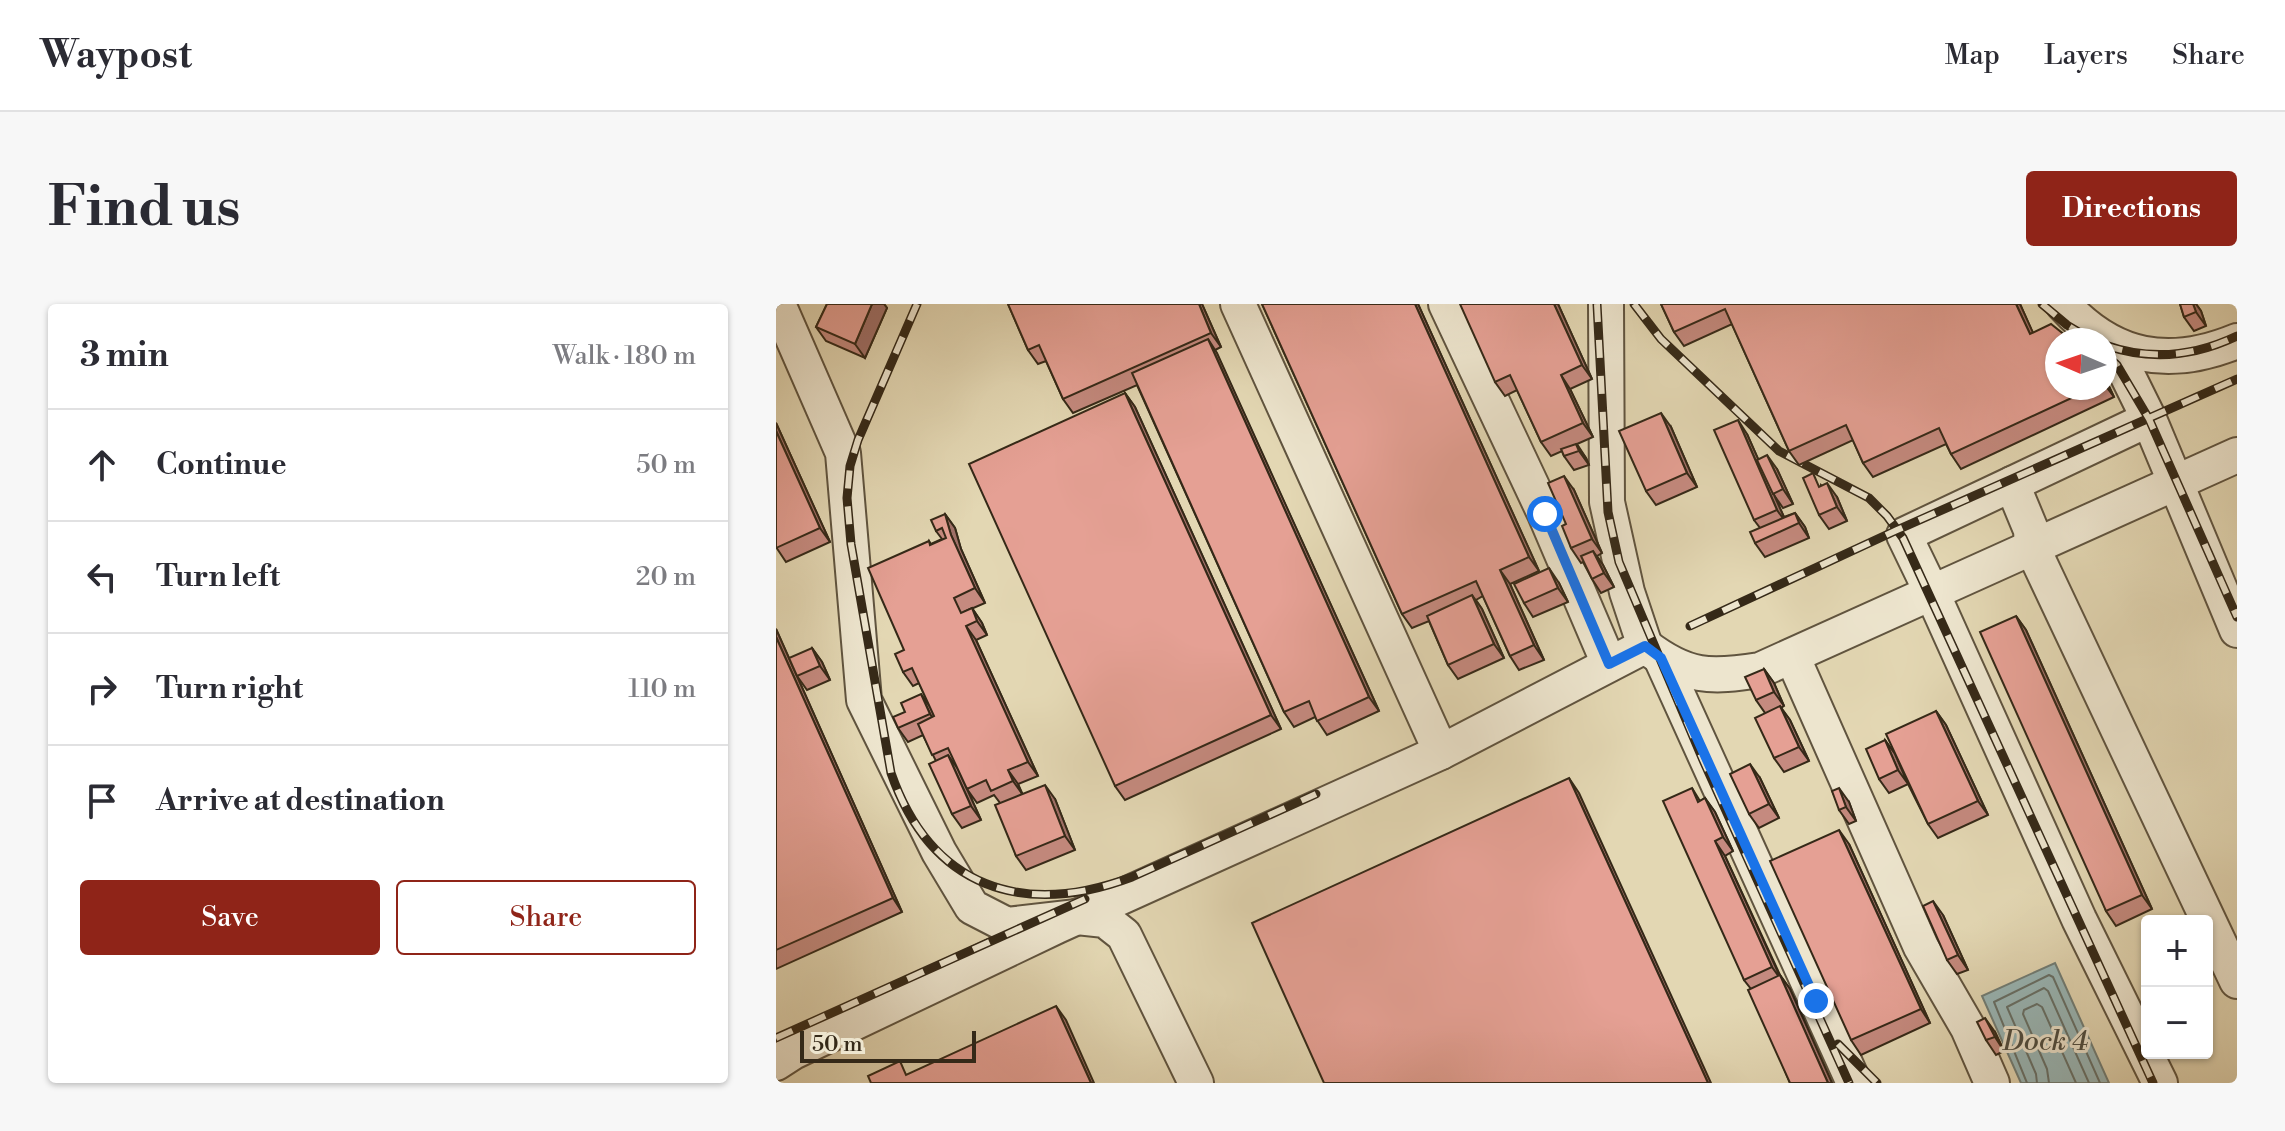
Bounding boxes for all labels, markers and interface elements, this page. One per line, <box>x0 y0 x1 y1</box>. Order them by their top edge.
text: Waypost <box>40 32 192 79</box>
text: Map <box>1945 38 2000 73</box>
text: Layers <box>2044 38 2128 73</box>
text: Share <box>2172 38 2245 73</box>
button: Directions <box>2026 171 2237 246</box>
text: Find us <box>48 173 241 243</box>
north arrow <box>2045 328 2117 400</box>
text: 3 min <box>80 335 169 377</box>
text: Walk · 180 m <box>553 340 696 372</box>
icon: ahead <box>80 443 124 487</box>
text: Continue <box>156 446 287 484</box>
text: 50 m <box>636 449 696 481</box>
route start <box>1527 496 1563 532</box>
icon: left <box>80 555 124 599</box>
text: Turn left <box>156 558 280 596</box>
text: 20 m <box>636 561 696 593</box>
icon: right <box>80 667 124 711</box>
text: Turn right <box>156 670 303 708</box>
text: 110 m <box>628 673 696 705</box>
icon: arrive <box>80 779 124 823</box>
text: Arrive at destination <box>156 782 445 820</box>
button: Save <box>80 880 380 955</box>
button: Share <box>396 880 696 955</box>
map controls <box>2141 915 2213 1059</box>
button: + <box>2141 915 2213 987</box>
route end <box>1798 983 1834 1019</box>
button: − <box>2141 987 2213 1059</box>
water label: Dock 4 <box>2002 1024 2088 1059</box>
scale bar <box>800 1027 976 1063</box>
text: 50 m <box>812 1031 863 1058</box>

